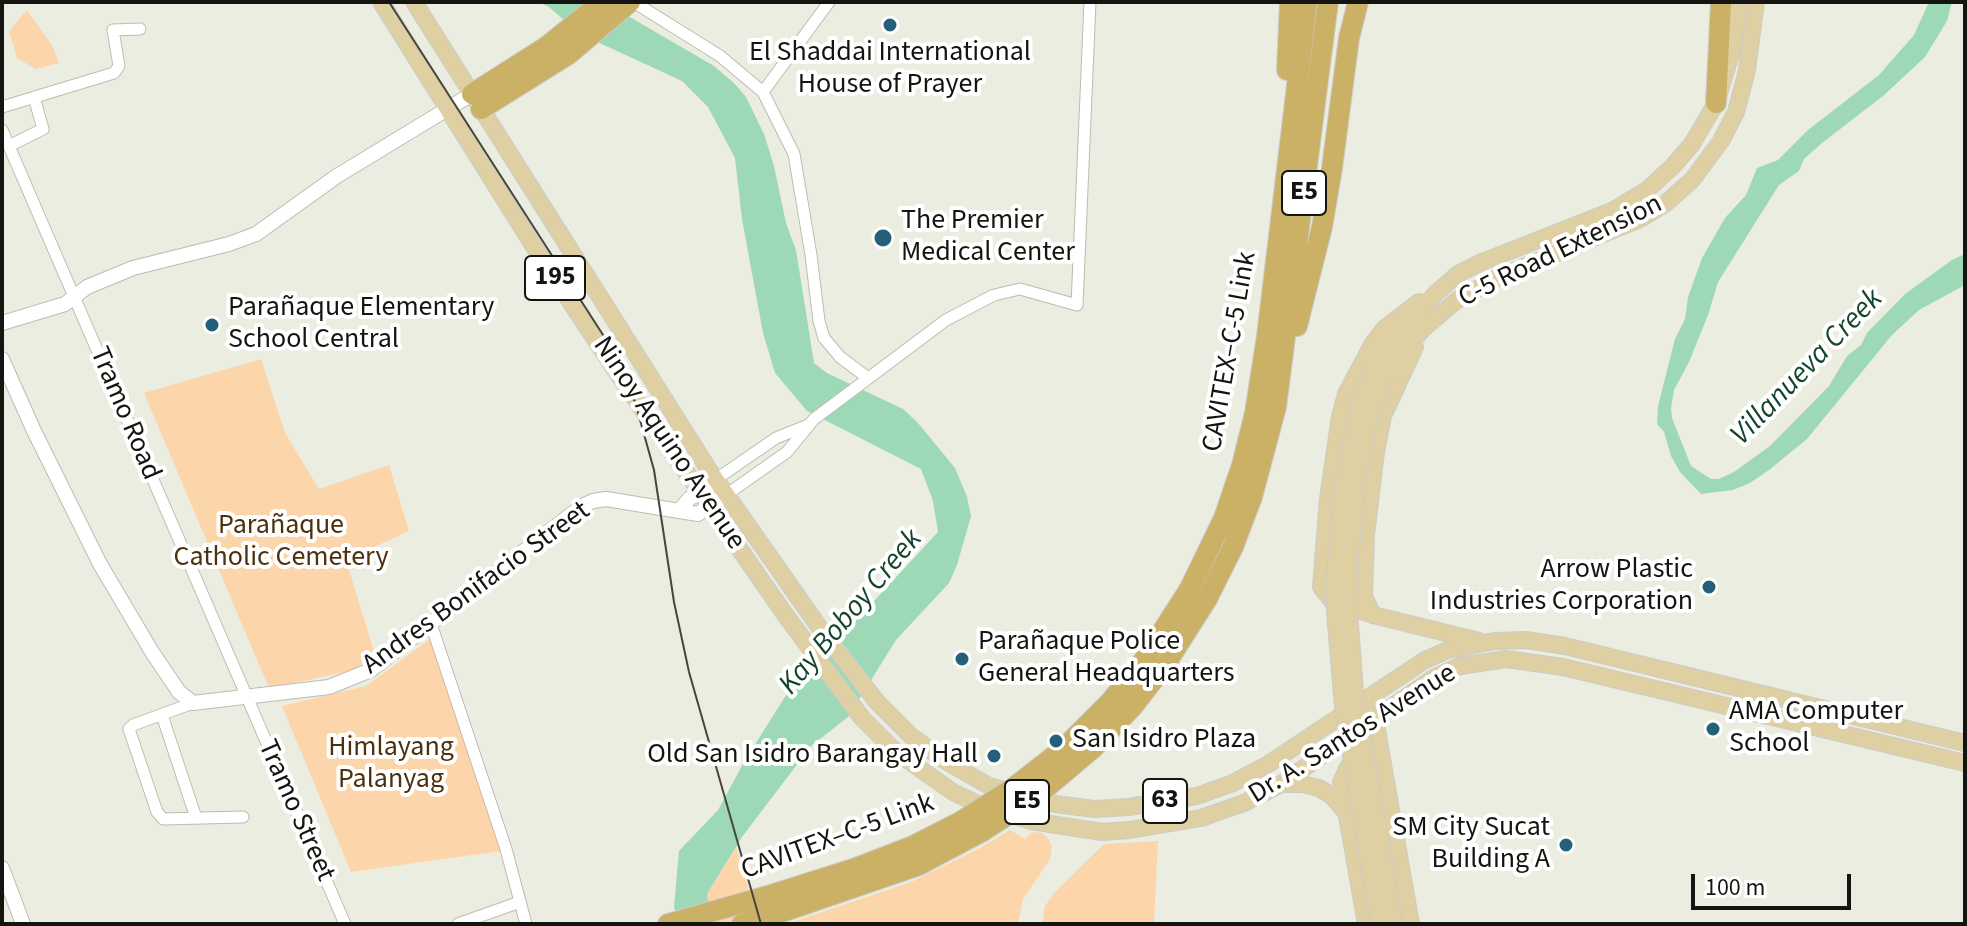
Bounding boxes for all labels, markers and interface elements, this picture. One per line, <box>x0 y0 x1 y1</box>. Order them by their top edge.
marker: El Shaddai International House of Prayer <box>881 16 899 34</box>
place label: El Shaddai International House of Prayer <box>749 37 1031 103</box>
road number: E5 <box>1282 171 1326 215</box>
street label: C-5 Road Extension <box>1454 188 1668 316</box>
place label: The Premier Medical Center <box>901 205 1075 271</box>
marker: The Premier Medical Center <box>872 227 894 249</box>
street label: CAVITEX–C-5 Link <box>1197 249 1265 455</box>
road number: 195 <box>525 256 585 300</box>
water label: Villanueva Creek <box>1724 282 1892 454</box>
place label: Parañaque Elementary School Central <box>228 292 494 358</box>
marker: Parañaque Elementary School Central <box>203 316 221 334</box>
street label: Ninoy Aquino Avenue <box>584 331 752 557</box>
street label: Tramo Road <box>81 343 167 485</box>
street label: Andres Bonifacio Street <box>357 495 597 683</box>
park label: Parañaque Catholic Cemetery <box>173 510 389 576</box>
water label: Kay Boboy Creek <box>772 523 932 703</box>
place label: Arrow Plastic Industries Corporation <box>1430 554 1693 620</box>
marker: Arrow Plastic Industries Corporation <box>1700 578 1718 596</box>
place label: Parañaque Police General Headquarters <box>978 626 1235 692</box>
marker: Parañaque Police General Headquarters <box>953 650 971 668</box>
street label: Dr. A. Santos Avenue <box>1243 658 1463 812</box>
place label: AMA Computer School <box>1729 696 1903 762</box>
marker: AMA Computer School <box>1704 720 1722 738</box>
place label: San Isidro Plaza <box>1072 724 1256 758</box>
park label: Himlayang Palanyag <box>328 732 454 798</box>
marker: San Isidro Plaza <box>1047 732 1065 750</box>
street label: Tramo Street <box>249 735 341 887</box>
place label: Old San Isidro Barangay Hall <box>647 739 978 773</box>
marker: Old San Isidro Barangay Hall <box>985 747 1003 765</box>
road number: 63 <box>1143 779 1187 823</box>
road number: E5 <box>1005 780 1049 824</box>
street label: CAVITEX–C-5 Link <box>737 788 939 888</box>
place label: SM City Sucat Building A <box>1392 812 1550 878</box>
marker: SM City Sucat Building A <box>1557 836 1575 854</box>
scale bar <box>1695 858 1855 908</box>
text: 100 m <box>1705 870 1765 905</box>

